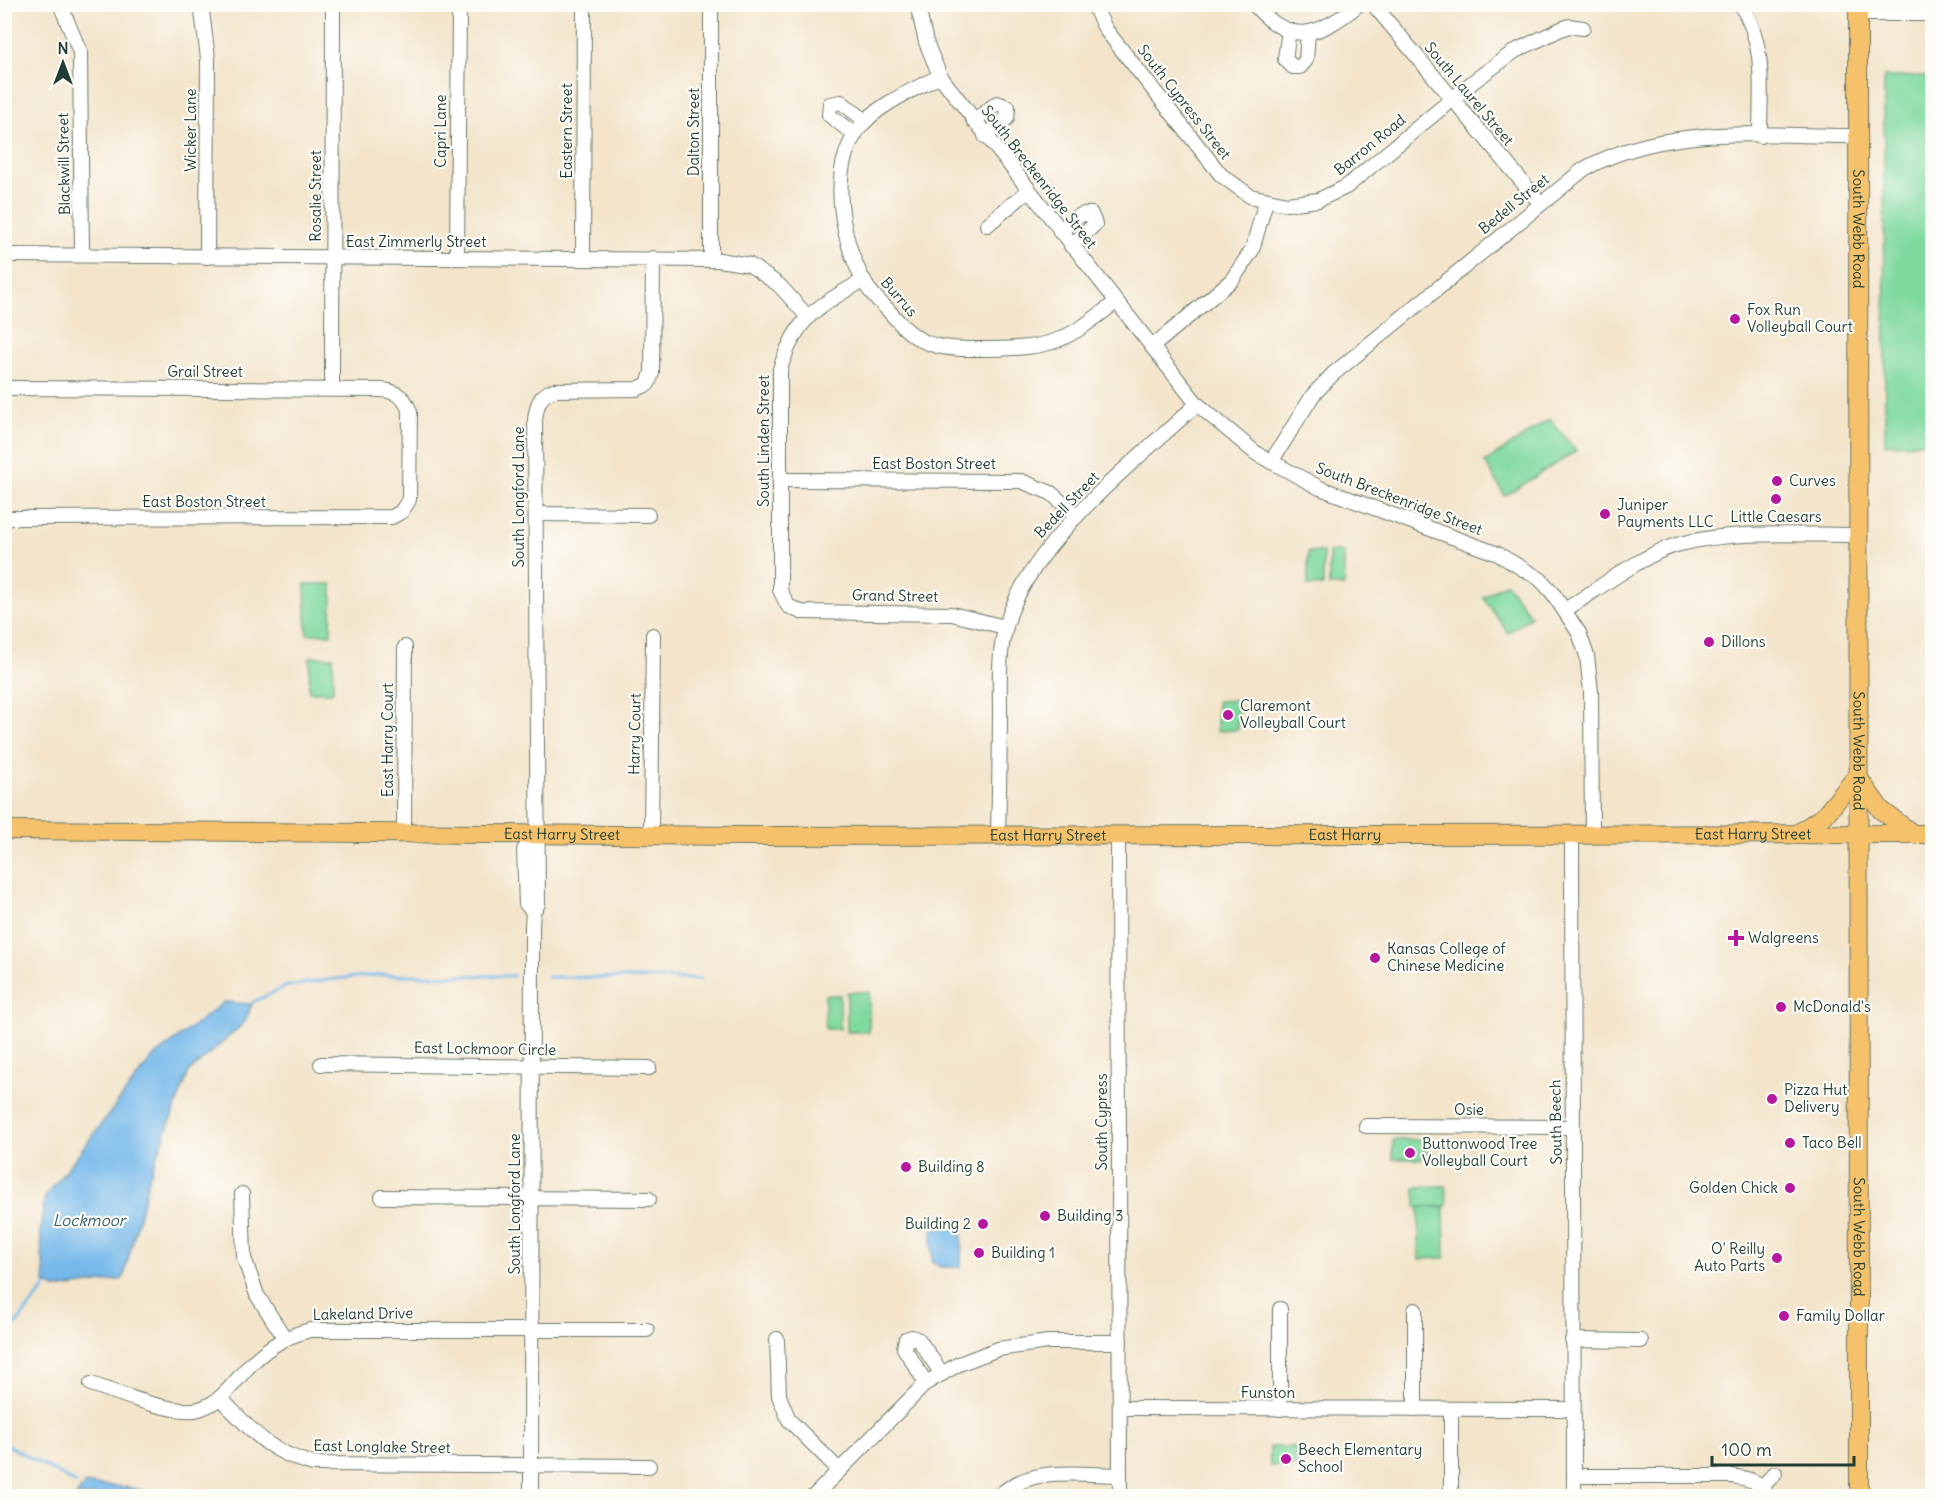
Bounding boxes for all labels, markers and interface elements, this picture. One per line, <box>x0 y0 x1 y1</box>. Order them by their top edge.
north arrow <box>33 33 93 93</box>
text: N <box>57 38 69 58</box>
street label: South Laurel Street <box>1421 38 1518 149</box>
street label: South Cypress Street <box>1134 40 1235 163</box>
street label: Eastern Street <box>557 83 576 179</box>
street label: Wicker Lane <box>181 88 200 172</box>
street label: Dalton Street <box>684 88 703 176</box>
street label: Capri Lane <box>431 94 450 168</box>
street label: South Breckenridge Street <box>978 101 1101 252</box>
street label: Barron Road <box>1330 110 1409 179</box>
street label: Blackwill Street <box>53 113 74 215</box>
street label: Rosalie Street <box>306 150 325 242</box>
street label: Bedell Street <box>1475 169 1553 238</box>
street label: South Webb Road <box>1849 169 1868 289</box>
street label: East Zimmerly Street <box>346 232 486 251</box>
street label: Burrus <box>877 273 922 321</box>
place label: Fox Run Volleyball Court <box>1747 300 1853 336</box>
marker: Fox Run Volleyball Court <box>1728 312 1742 326</box>
street label: Grail Street <box>167 362 243 381</box>
street label: South Linden Street <box>754 375 773 507</box>
street label: South Longford Lane <box>509 426 528 568</box>
street label: East Boston Street <box>872 454 996 473</box>
street label: South Breckenridge Street <box>1313 458 1485 539</box>
street label: Bedell Street <box>1030 467 1103 542</box>
place label: Curves <box>1789 471 1836 490</box>
marker: Curves <box>1770 474 1784 488</box>
street label: East Boston Street <box>142 492 266 511</box>
marker: Little Caesars <box>1769 492 1783 506</box>
place label: Juniper Payments LLC <box>1617 495 1714 531</box>
marker: Juniper Payments LLC <box>1598 507 1612 521</box>
place label: Little Caesars <box>1730 507 1822 526</box>
street label: Grand Street <box>852 585 938 606</box>
place label: Dillons <box>1721 632 1766 651</box>
marker: Dillons <box>1702 635 1716 649</box>
street label: East Harry Court <box>378 683 397 797</box>
street label: South Webb Road <box>1849 691 1869 811</box>
street label: Harry Court <box>624 693 645 775</box>
place label: Claremont Volleyball Court <box>1240 696 1346 732</box>
marker: Claremont Volleyball Court <box>1221 708 1235 722</box>
street label: East Harry Street <box>504 824 620 844</box>
street label: East Harry Street <box>1695 824 1811 843</box>
street label: East Harry Street <box>990 825 1106 845</box>
street label: East Harry <box>1309 825 1381 844</box>
place label: Walgreens <box>1748 928 1819 947</box>
marker: Walgreens <box>1729 931 1743 945</box>
place label: Kansas College of Chinese Medicine <box>1387 939 1507 975</box>
marker: Kansas College of Chinese Medicine <box>1368 951 1382 965</box>
place label: McDonald's <box>1793 997 1871 1016</box>
marker: McDonald's <box>1774 1000 1788 1014</box>
street label: East Lockmoor Circle <box>414 1038 556 1059</box>
street label: South Cypress <box>1092 1073 1111 1170</box>
street label: South Beech <box>1545 1079 1566 1165</box>
place label: Pizza Hut Delivery <box>1784 1080 1847 1116</box>
marker: Pizza Hut Delivery <box>1765 1092 1779 1106</box>
street label: Osie <box>1454 1100 1484 1119</box>
street label: South Longford Lane <box>505 1133 524 1275</box>
place label: Taco Bell <box>1802 1133 1862 1152</box>
place label: Buttonwood Tree Volleyball Court <box>1422 1134 1537 1170</box>
marker: Taco Bell <box>1783 1136 1797 1150</box>
marker: Buttonwood Tree Volleyball Court <box>1403 1146 1417 1160</box>
place label: Building 8 <box>918 1157 985 1176</box>
marker: Building 8 <box>899 1160 913 1174</box>
street label: South Webb Road <box>1850 1177 1869 1297</box>
place label: Golden Chick <box>1689 1178 1778 1197</box>
marker: Golden Chick <box>1783 1181 1797 1195</box>
place label: Building 3 <box>1057 1206 1124 1225</box>
marker: Building 3 <box>1038 1209 1052 1223</box>
water label: Lockmoor <box>53 1210 128 1230</box>
place label: Building 2 <box>905 1214 971 1233</box>
marker: Building 2 <box>976 1217 990 1231</box>
place label: O' Reilly Auto Parts <box>1694 1239 1765 1275</box>
place label: Building 1 <box>991 1243 1055 1262</box>
marker: Building 1 <box>972 1246 986 1260</box>
marker: O' Reilly Auto Parts <box>1770 1251 1784 1265</box>
street label: Lakeland Drive <box>312 1303 414 1324</box>
place label: Family Dollar <box>1796 1306 1885 1325</box>
marker: Family Dollar <box>1777 1309 1791 1323</box>
street label: Funston <box>1241 1383 1295 1402</box>
scale bar <box>1712 1429 1854 1467</box>
street label: East Longlake Street <box>313 1436 451 1457</box>
text: 100 m <box>1721 1438 1772 1461</box>
place label: Beech Elementary School <box>1298 1440 1422 1476</box>
marker: Beech Elementary School <box>1279 1452 1293 1466</box>

